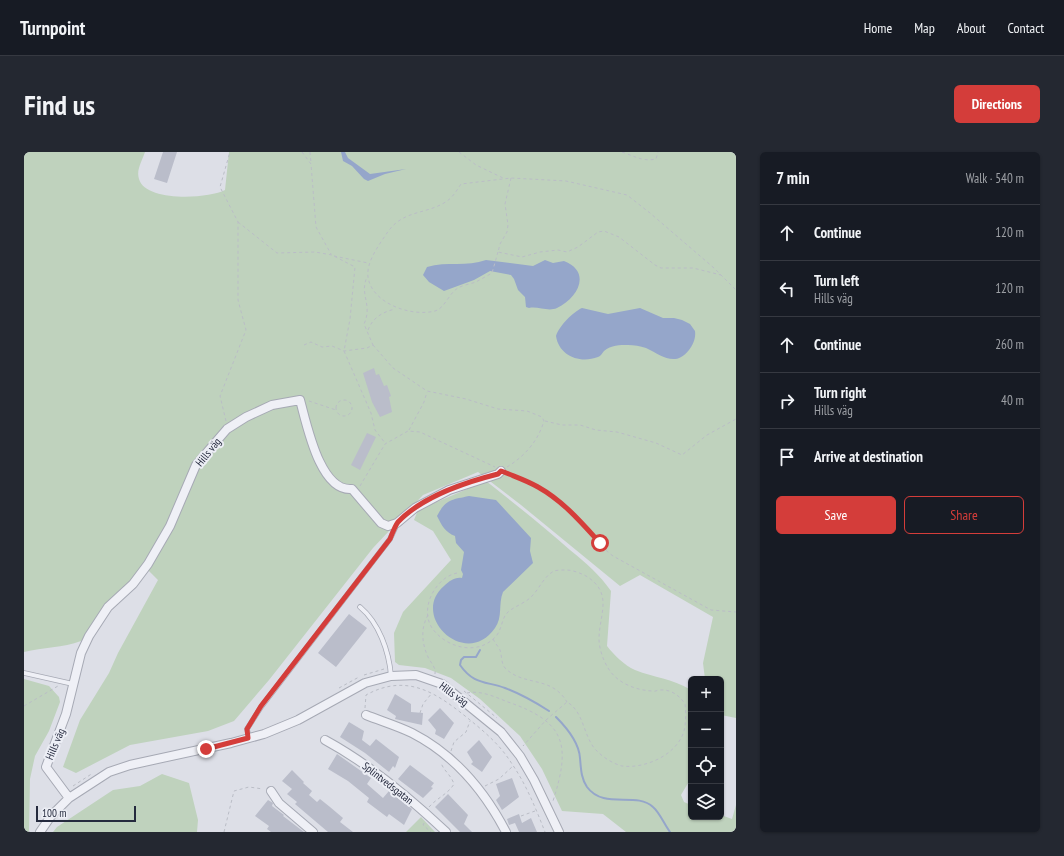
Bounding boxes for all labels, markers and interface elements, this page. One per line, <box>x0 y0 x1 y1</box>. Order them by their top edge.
text: Turnpoint <box>20 16 85 40</box>
text: Home <box>864 19 892 37</box>
text: Map <box>914 19 935 37</box>
text: About <box>957 19 986 37</box>
text: Contact <box>1008 19 1044 37</box>
button: Directions <box>954 85 1040 123</box>
text: Find us <box>24 86 95 123</box>
text: 7 min <box>776 167 810 189</box>
text: Walk · 540 m <box>966 170 1024 187</box>
icon: ahead <box>776 222 798 244</box>
text: Continue <box>814 223 861 242</box>
text: 120 m <box>995 224 1024 241</box>
text: Turn left <box>814 271 859 290</box>
icon: left <box>776 278 798 300</box>
text: 120 m <box>995 280 1024 297</box>
text: Hills väg <box>814 290 853 307</box>
icon: ahead <box>776 334 798 356</box>
text: Continue <box>814 335 861 354</box>
text: 260 m <box>995 336 1024 353</box>
text: Turn right <box>814 383 866 402</box>
icon: right <box>776 390 798 412</box>
text: 40 m <box>1001 392 1024 409</box>
text: Hills väg <box>814 402 853 419</box>
street label: Hills väg <box>192 435 224 469</box>
icon: arrive <box>776 446 798 468</box>
text: Arrive at destination <box>814 447 923 466</box>
button: Save <box>776 496 896 534</box>
button: Share <box>904 496 1024 534</box>
route start <box>591 534 609 552</box>
map controls <box>688 676 724 820</box>
button: + <box>688 676 724 712</box>
street label: Hills väg <box>437 679 472 709</box>
button: − <box>688 712 724 748</box>
street label: Hills väg <box>42 726 68 762</box>
route end <box>197 740 215 758</box>
button: locate <box>688 748 724 784</box>
street label: Splintvedsgatan <box>360 759 416 807</box>
button: layers <box>688 784 724 820</box>
scale bar <box>36 804 136 823</box>
text: 100 m <box>42 806 66 820</box>

